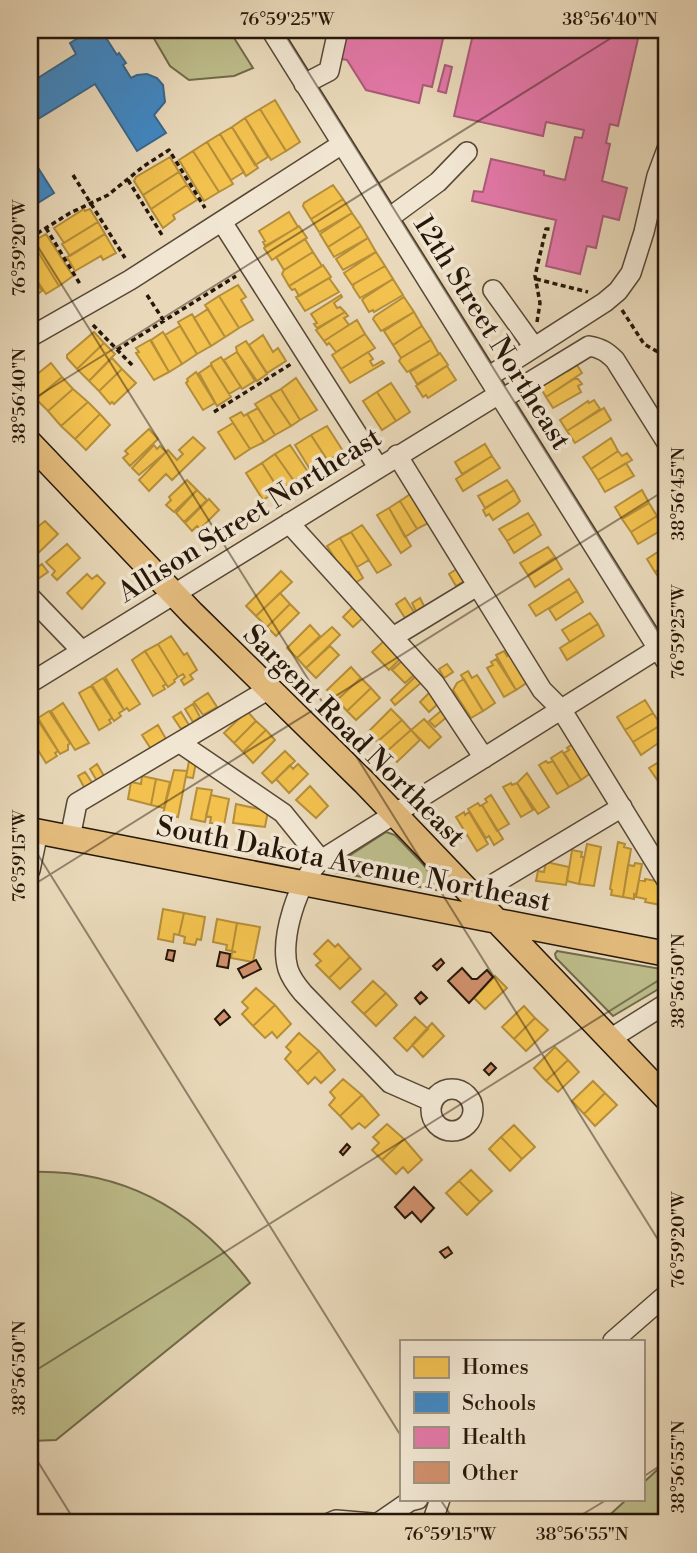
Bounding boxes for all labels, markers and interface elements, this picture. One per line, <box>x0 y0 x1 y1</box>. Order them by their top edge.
text: 76°59'25"W <box>240 8 335 31</box>
text: 38°56'40"N <box>562 8 658 31</box>
text: 76°59'20"W <box>8 199 31 296</box>
street label: 12th Street Northeast <box>405 209 578 457</box>
text: 38°56'40"N <box>8 348 31 444</box>
street label: Allison Street Northeast <box>111 420 388 611</box>
text: 38°56'45"N <box>667 447 690 541</box>
text: 76°59'25"W <box>667 584 690 679</box>
street label: Sargent Road Northeast <box>235 618 473 855</box>
text: 76°59'15"W <box>8 809 31 902</box>
street label: South Dakota Avenue Northeast <box>153 809 554 920</box>
text: 38°56'50"N <box>667 933 690 1028</box>
text: 76°59'20"W <box>667 1191 690 1288</box>
text: 38°56'50"N <box>8 1320 31 1415</box>
legend <box>400 1340 644 1500</box>
text: Homes <box>462 1355 529 1381</box>
text: Schools <box>462 1391 536 1417</box>
text: 38°56'55"N <box>667 1420 690 1513</box>
text: Health <box>462 1425 527 1451</box>
text: Other <box>462 1461 518 1487</box>
text: 76°59'15"W <box>404 1523 497 1546</box>
text: 38°56'55"N <box>536 1523 629 1546</box>

